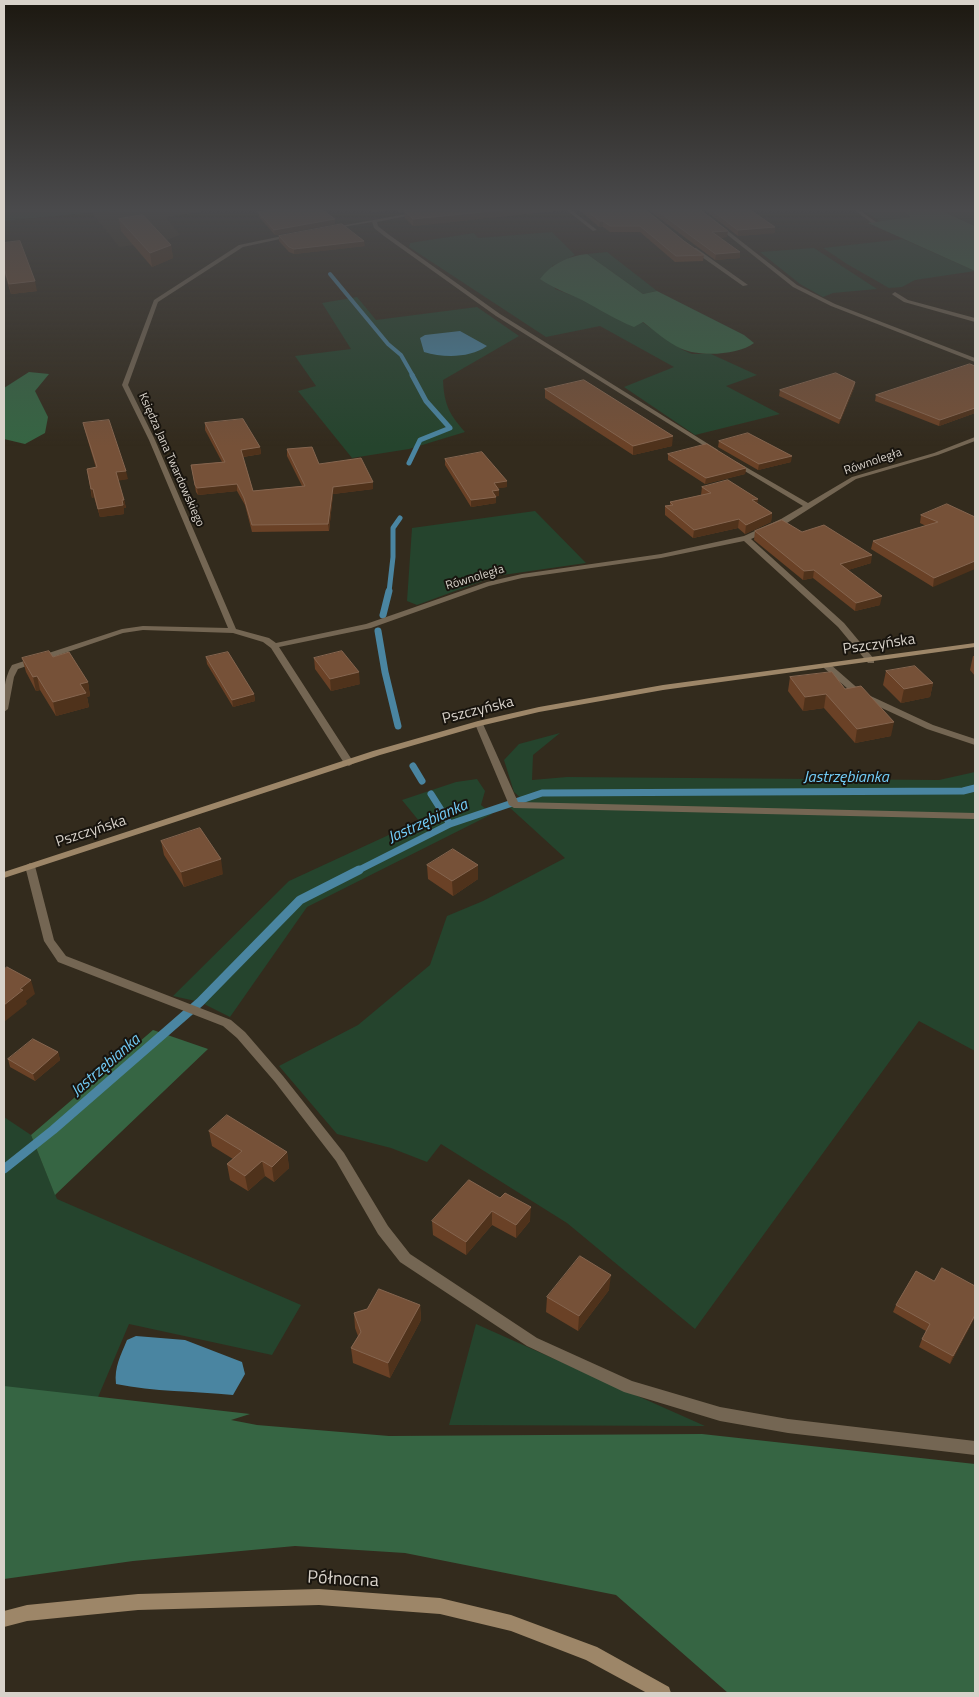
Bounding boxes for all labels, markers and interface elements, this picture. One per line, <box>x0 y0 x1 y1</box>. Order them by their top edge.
street label: Księdza Jana Twardowskiego <box>135 391 207 529</box>
street label: Równoległa <box>842 445 904 479</box>
street label: Równoległa <box>444 562 506 594</box>
street label: Pszczyńska <box>842 631 916 659</box>
street label: Pszczyńska <box>440 693 516 729</box>
water label: Jastrzębianka <box>803 768 889 788</box>
water label: Jastrzębianka <box>385 796 471 848</box>
street label: Pszczyńska <box>54 812 128 852</box>
water label: Jastrzębianka <box>68 1031 144 1101</box>
street label: Północna <box>307 1567 379 1593</box>

